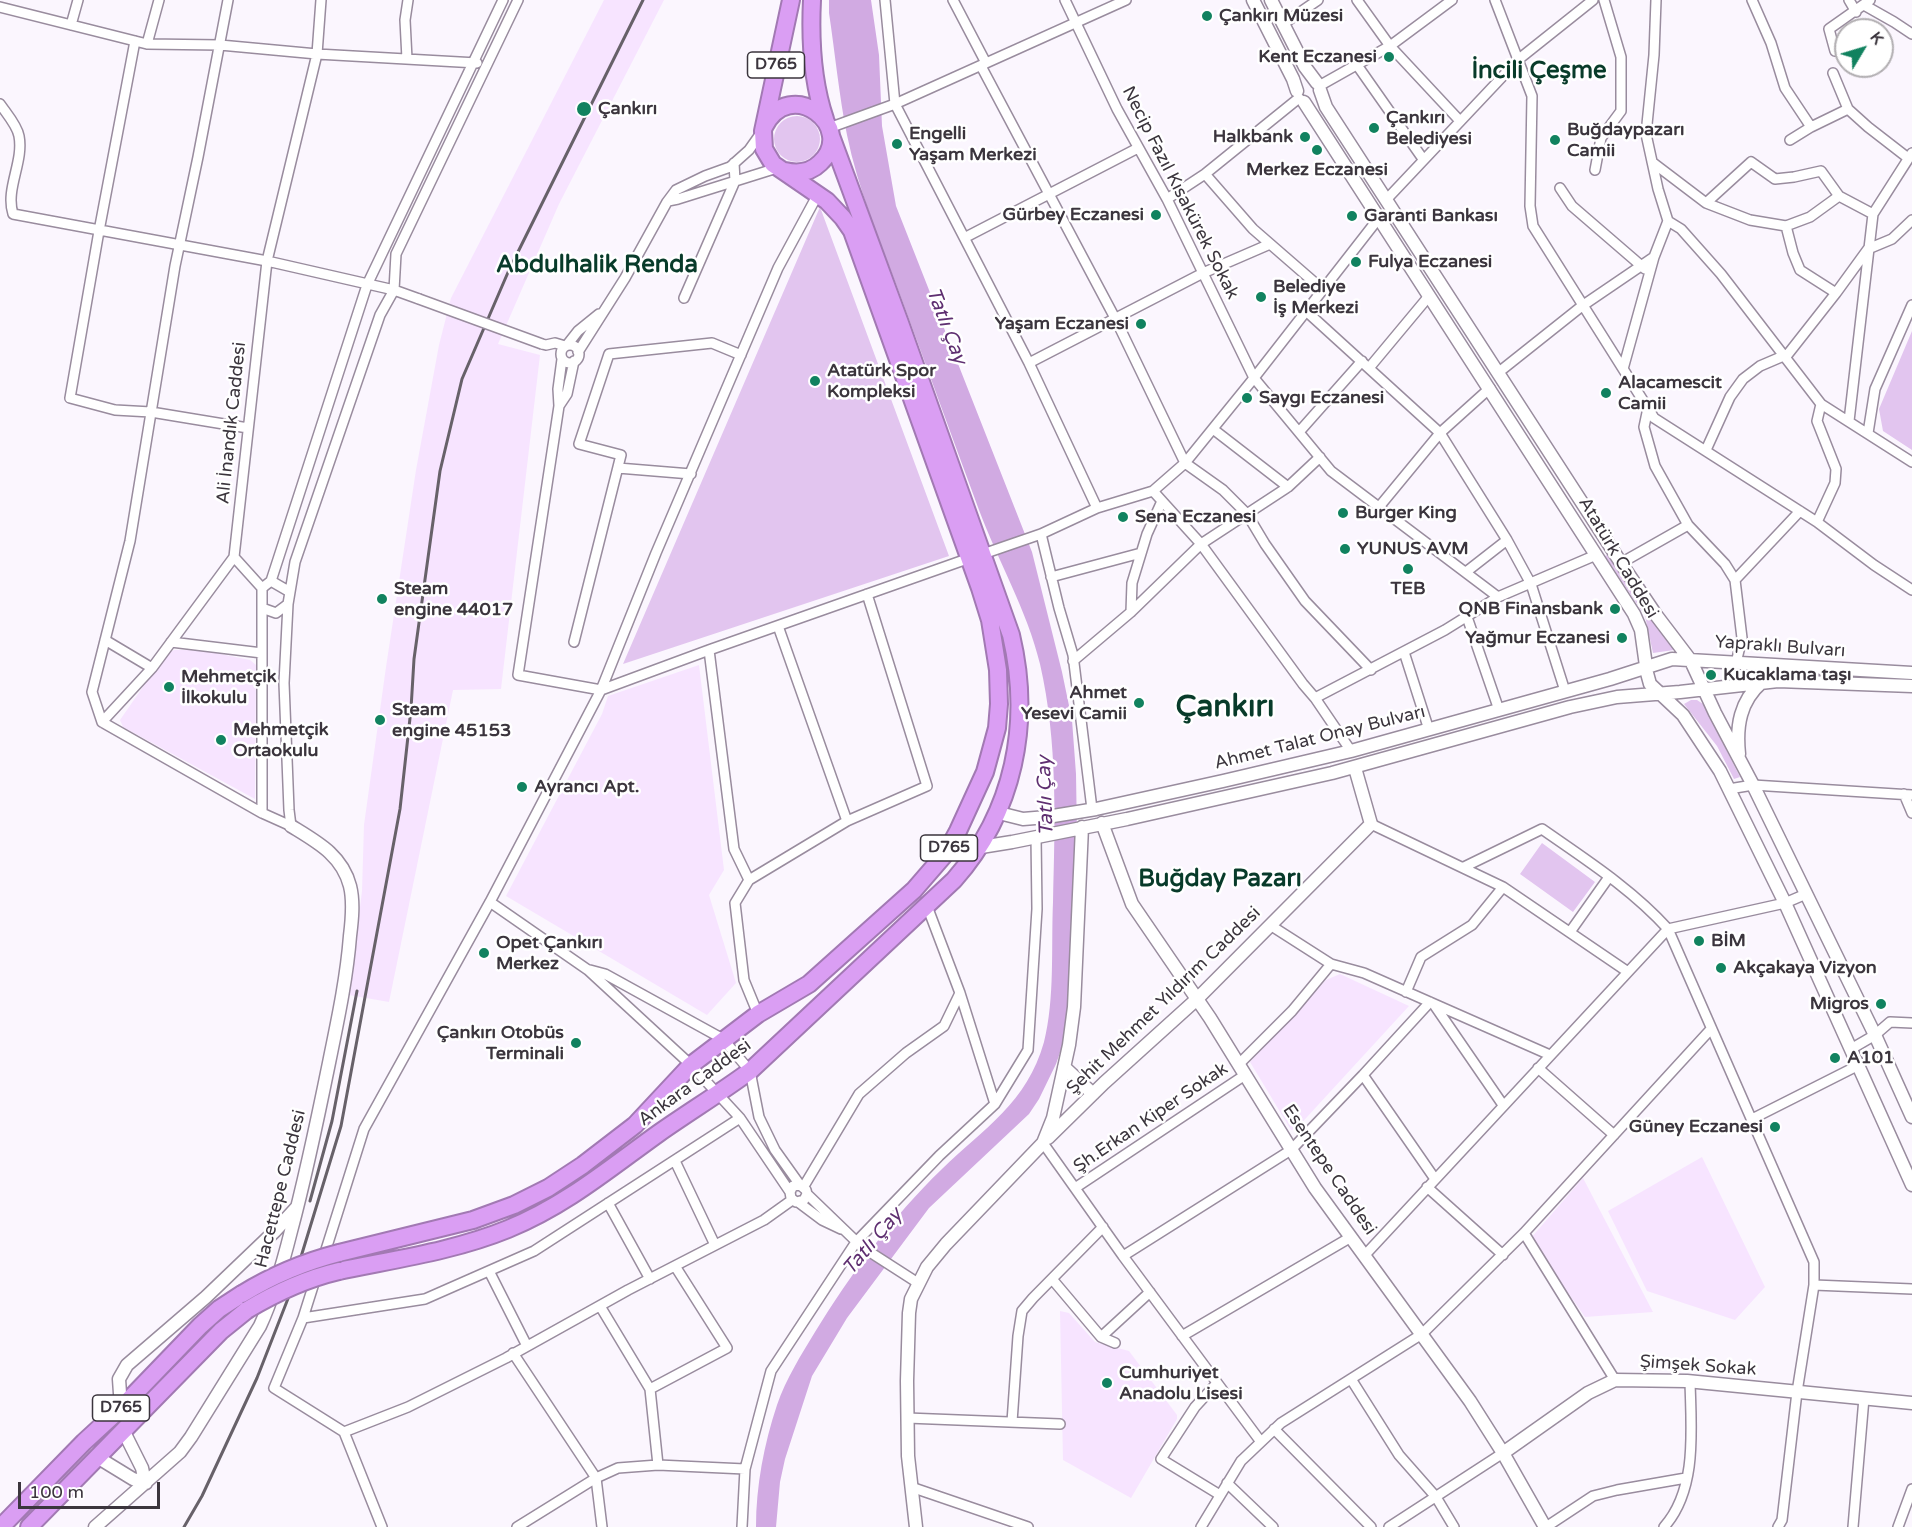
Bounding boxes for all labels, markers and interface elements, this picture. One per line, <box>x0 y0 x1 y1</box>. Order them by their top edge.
place label: Çankırı Müzesi <box>1219 5 1343 27</box>
marker: Çankırı Müzesi <box>1200 9 1214 23</box>
north arrow <box>1834 18 1894 78</box>
text: K <box>1865 28 1888 49</box>
place label: Kent Eczanesi <box>1258 46 1377 68</box>
marker: Kent Eczanesi <box>1382 50 1396 64</box>
road number: D765 <box>748 52 804 78</box>
district label: İncili Çeşme <box>1471 58 1607 86</box>
street label: Necip Fazıl Kısakürek Sokak <box>1117 83 1243 303</box>
place label: Çankırı <box>598 98 657 120</box>
marker: Çankırı <box>575 100 593 118</box>
place label: Çankırı Belediyesi <box>1386 107 1472 150</box>
place label: Buğdaypazarı Camii <box>1567 119 1685 162</box>
marker: Çankırı Belediyesi <box>1367 121 1381 135</box>
place label: Engelli Yaşam Merkezi <box>909 123 1037 166</box>
place label: Halkbank <box>1213 126 1293 148</box>
marker: Halkbank <box>1298 130 1312 144</box>
marker: Buğdaypazarı Camii <box>1548 133 1562 147</box>
marker: Engelli Yaşam Merkezi <box>890 137 904 151</box>
marker: Merkez Eczanesi <box>1310 143 1324 157</box>
place label: Merkez Eczanesi <box>1246 159 1388 181</box>
place label: Gürbey Eczanesi <box>1003 204 1144 226</box>
place label: Garanti Bankası <box>1364 205 1498 227</box>
marker: Gürbey Eczanesi <box>1149 208 1163 222</box>
marker: Garanti Bankası <box>1345 209 1359 223</box>
place label: Fulya Eczanesi <box>1368 251 1492 273</box>
district label: Abdulhalik Renda <box>496 252 698 280</box>
marker: Fulya Eczanesi <box>1349 255 1363 269</box>
place label: Belediye İş Merkezi <box>1273 276 1359 318</box>
water label: Tatlı Çay <box>920 284 972 368</box>
marker: Belediye İş Merkezi <box>1254 290 1268 304</box>
place label: Yaşam Eczanesi <box>995 313 1129 335</box>
marker: Yaşam Eczanesi <box>1134 317 1148 331</box>
street label: Ali İnandık Caddesi <box>213 341 251 505</box>
place label: Atatürk Spor Kompleksi <box>827 360 936 403</box>
place label: Alacamescit Camii <box>1618 372 1722 415</box>
marker: Atatürk Spor Kompleksi <box>808 374 822 388</box>
marker: Alacamescit Camii <box>1599 386 1613 400</box>
place label: Saygı Eczanesi <box>1259 387 1384 409</box>
marker: Saygı Eczanesi <box>1240 391 1254 405</box>
street label: Atatürk Caddesi <box>1573 493 1663 623</box>
place label: Burger King <box>1355 502 1457 524</box>
place label: Sena Eczanesi <box>1135 506 1256 528</box>
marker: Burger King <box>1336 506 1350 520</box>
marker: Sena Eczanesi <box>1116 510 1130 524</box>
place label: YUNUS AVM <box>1357 538 1469 560</box>
marker: YUNUS AVM <box>1338 542 1352 556</box>
marker: TEB <box>1401 562 1415 576</box>
place label: Steam engine 44017 <box>394 578 513 620</box>
place label: TEB <box>1391 578 1425 600</box>
marker: Steam engine 44017 <box>375 592 389 606</box>
place label: QNB Finansbank <box>1459 598 1603 620</box>
marker: QNB Finansbank <box>1608 602 1622 616</box>
place label: Yağmur Eczanesi <box>1465 627 1610 649</box>
marker: Yağmur Eczanesi <box>1615 631 1629 645</box>
street label: Yapraklı Bulvarı <box>1714 632 1846 662</box>
place label: Kucaklama taşı <box>1723 664 1852 686</box>
place label: Mehmetçik İlkokulu <box>181 666 277 708</box>
marker: Kucaklama taşı <box>1704 668 1718 682</box>
marker: Mehmetçik İlkokulu <box>162 680 176 694</box>
place label: Ahmet Yesevi Camii <box>1021 682 1127 724</box>
district label: Çankırı <box>1176 690 1274 726</box>
marker: Ahmet Yesevi Camii <box>1132 696 1146 710</box>
place label: Steam engine 45153 <box>392 699 511 742</box>
street label: Ahmet Talat Onay Bulvarı <box>1212 701 1428 775</box>
marker: Steam engine 45153 <box>373 713 387 727</box>
place label: Mehmetçik Ortaokulu <box>233 719 329 762</box>
marker: Mehmetçik Ortaokulu <box>214 733 228 747</box>
water label: Tatlı Çay <box>1033 756 1059 836</box>
place label: Ayrancı Apt. <box>534 776 639 798</box>
marker: Ayrancı Apt. <box>515 780 529 794</box>
road number: D765 <box>920 835 978 861</box>
district label: Buğday Pazarı <box>1138 866 1302 894</box>
street label: Şehit Mehmet Yıldırım Caddesi <box>1063 903 1265 1099</box>
place label: BİM <box>1711 930 1746 952</box>
place label: Opet Çankırı Merkez <box>496 932 603 974</box>
marker: BİM <box>1692 934 1706 948</box>
marker: Opet Çankırı Merkez <box>477 946 491 960</box>
place label: Akçakaya Vizyon <box>1733 957 1877 979</box>
marker: Akçakaya Vizyon <box>1714 961 1728 975</box>
place label: Migros <box>1810 993 1869 1015</box>
marker: Migros <box>1874 997 1888 1011</box>
place label: Çankırı Otobüs Terminali <box>437 1022 564 1064</box>
street label: Ankara Caddesi <box>634 1035 756 1131</box>
marker: Çankırı Otobüs Terminali <box>569 1036 583 1050</box>
place label: A101 <box>1847 1047 1894 1069</box>
marker: A101 <box>1828 1051 1842 1065</box>
street label: Şh.Erkan Kiper Sokak <box>1070 1058 1232 1178</box>
street label: Esentepe Caddesi <box>1277 1101 1381 1239</box>
street label: Hacettepe Caddesi <box>251 1108 311 1270</box>
place label: Güney Eczanesi <box>1629 1116 1763 1138</box>
marker: Güney Eczanesi <box>1768 1120 1782 1134</box>
water label: Tatlı Çay <box>838 1204 908 1280</box>
street label: Şimşek Sokak <box>1639 1351 1757 1381</box>
place label: Cumhuriyet Anadolu Lisesi <box>1119 1362 1243 1404</box>
marker: Cumhuriyet Anadolu Lisesi <box>1100 1376 1114 1390</box>
road number: D765 <box>92 1395 150 1421</box>
scale bar <box>21 1470 164 1508</box>
text: 100 m <box>29 1481 84 1503</box>

